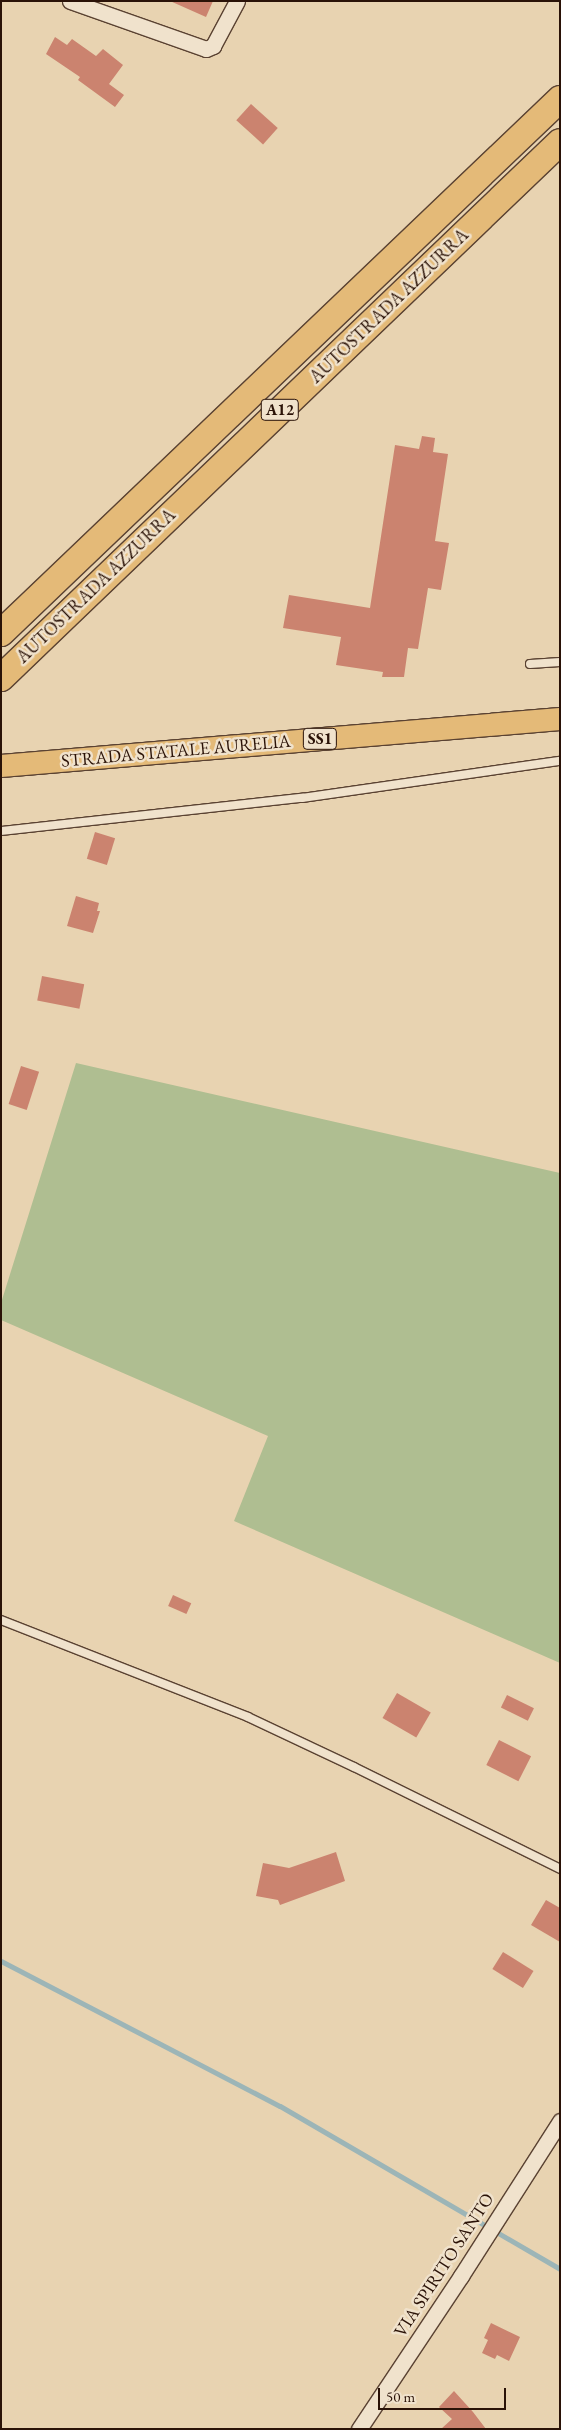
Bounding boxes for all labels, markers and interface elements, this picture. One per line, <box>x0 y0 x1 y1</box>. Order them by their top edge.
street label: AUTOSTRADA AZZURRA <box>305 224 473 388</box>
road number: A12 <box>260 396 300 424</box>
street label: AUTOSTRADA AZZURRA <box>12 504 180 668</box>
road number: SS1 <box>302 726 338 752</box>
street label: STRADA STATALE AURELIA <box>60 730 292 772</box>
street label: VIA SPIRITO SANTO <box>389 2189 499 2341</box>
scale bar <box>381 2378 508 2410</box>
text: 50 m <box>386 2387 415 2406</box>

